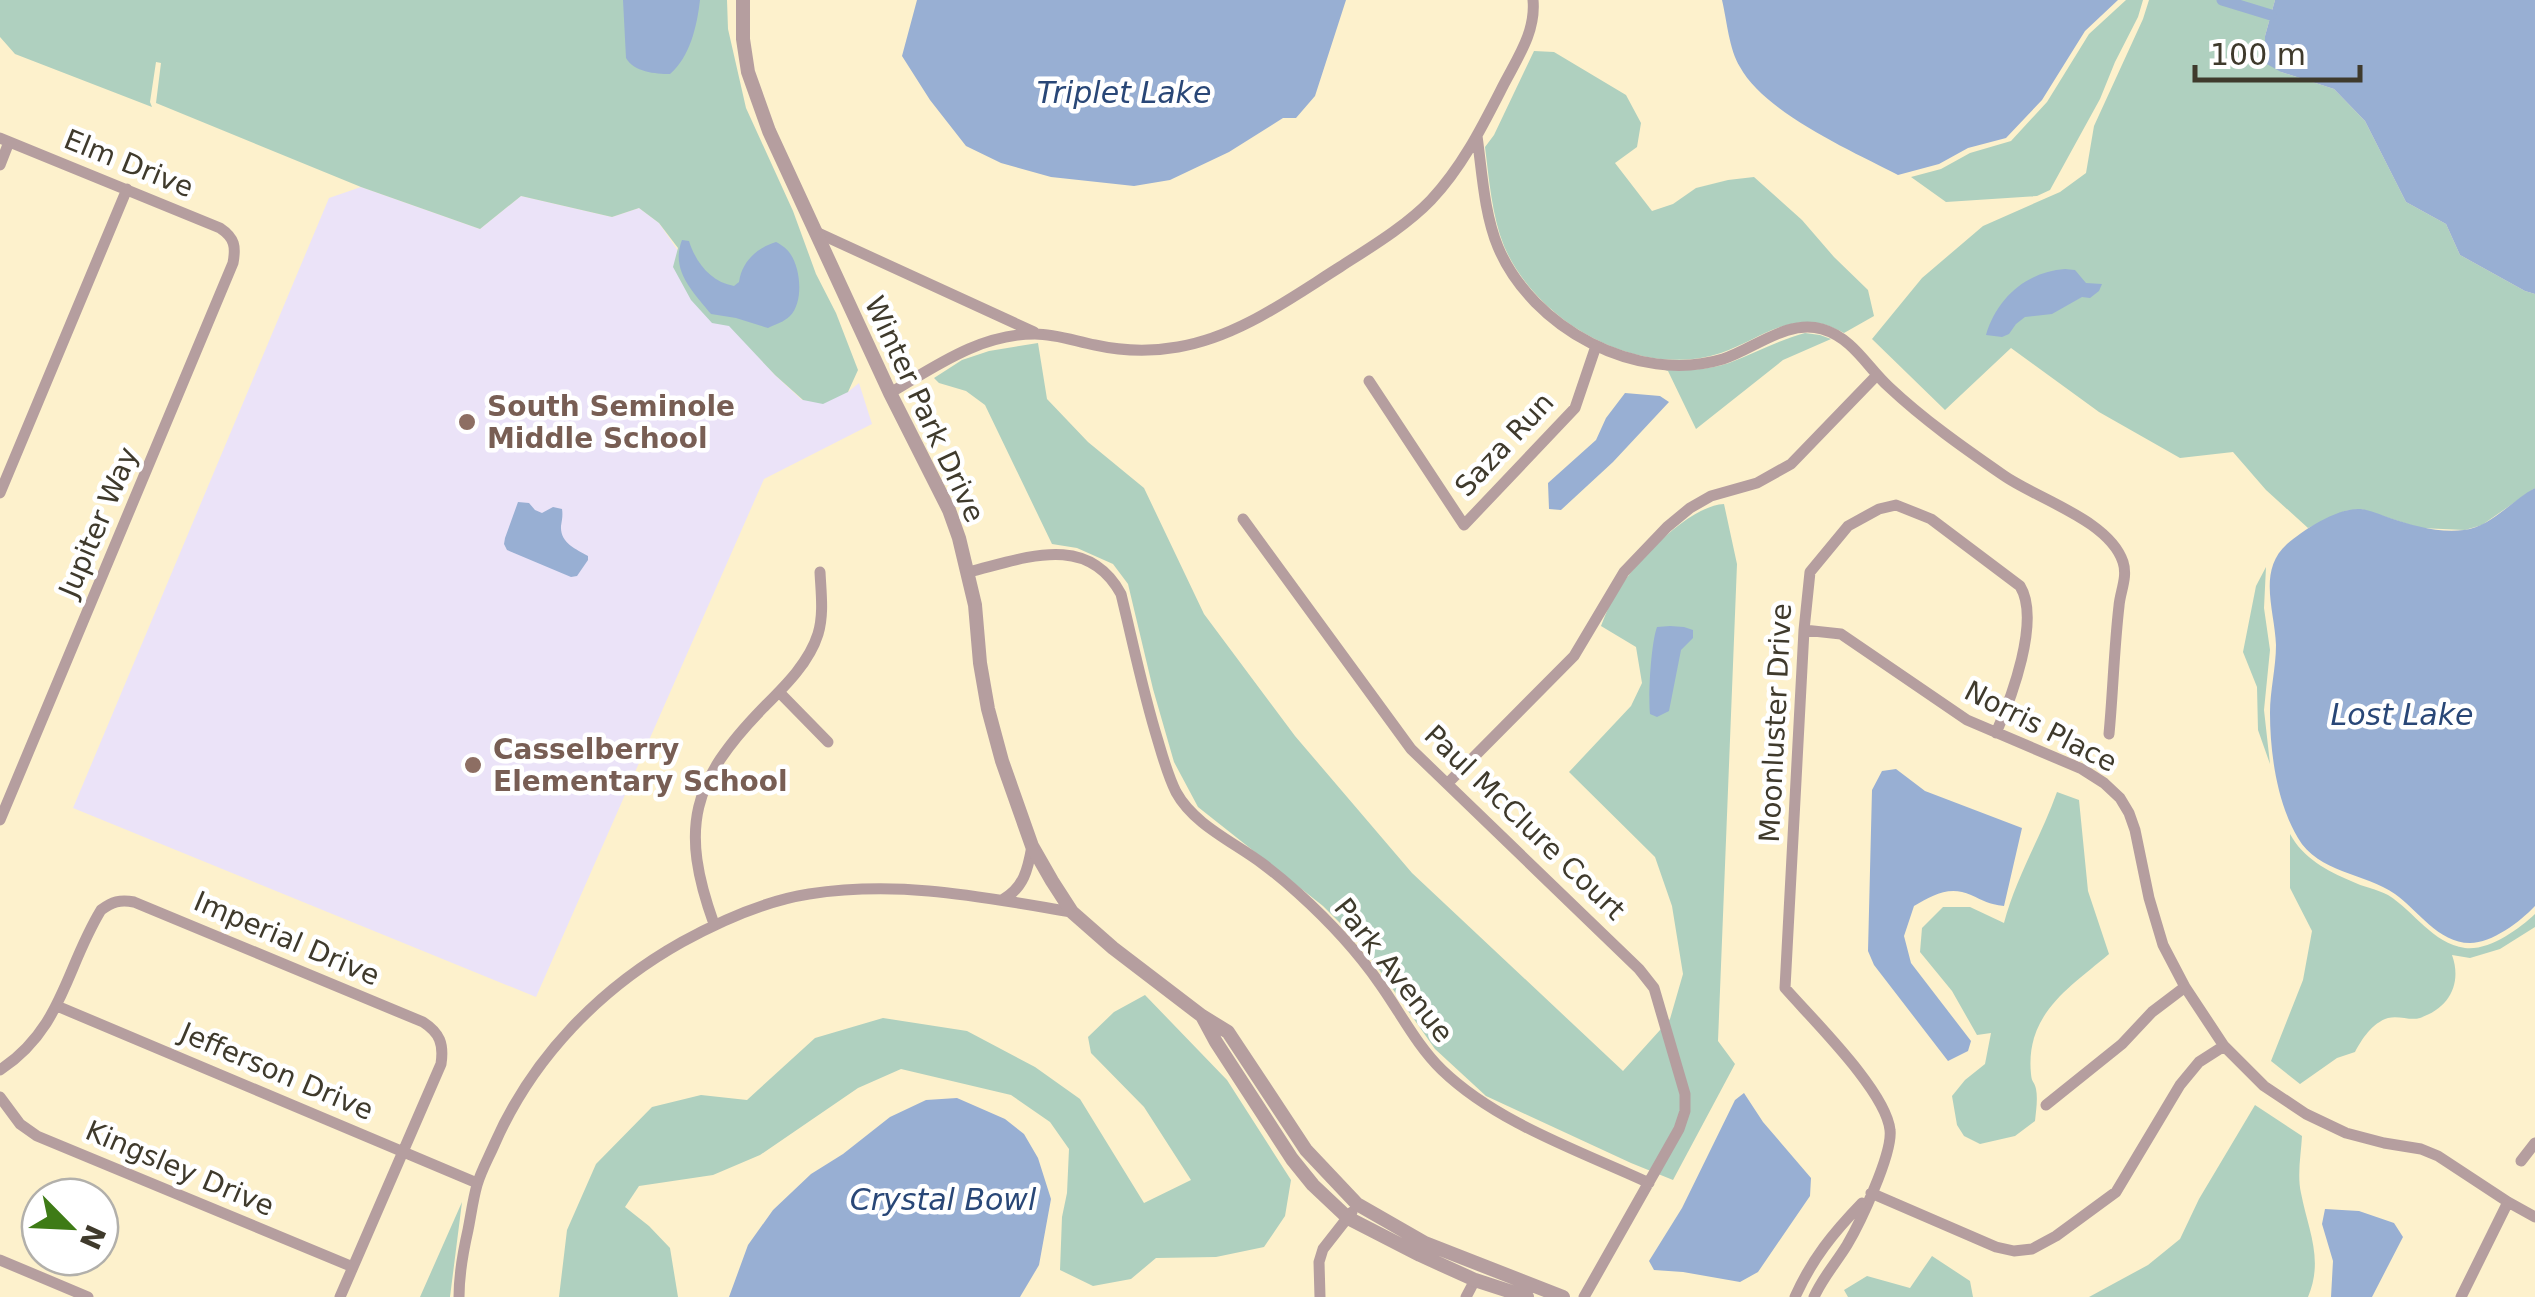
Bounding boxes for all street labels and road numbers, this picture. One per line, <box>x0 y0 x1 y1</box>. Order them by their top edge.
street label: Elm Drive <box>59 123 198 204</box>
street label: Winter Park Drive <box>858 291 991 527</box>
street label: Saza Run <box>1448 386 1561 503</box>
street label: Jupiter Way <box>51 442 145 604</box>
street label: Moonluster Drive <box>1753 603 1798 843</box>
street label: Norris Place <box>1959 674 2122 779</box>
street label: Paul McClure Court <box>1418 718 1632 927</box>
street label: Imperial Drive <box>189 885 385 992</box>
street label: Park Avenue <box>1327 892 1460 1049</box>
street label: Jefferson Drive <box>173 1015 378 1127</box>
street label: Kingsley Drive <box>81 1114 279 1223</box>

